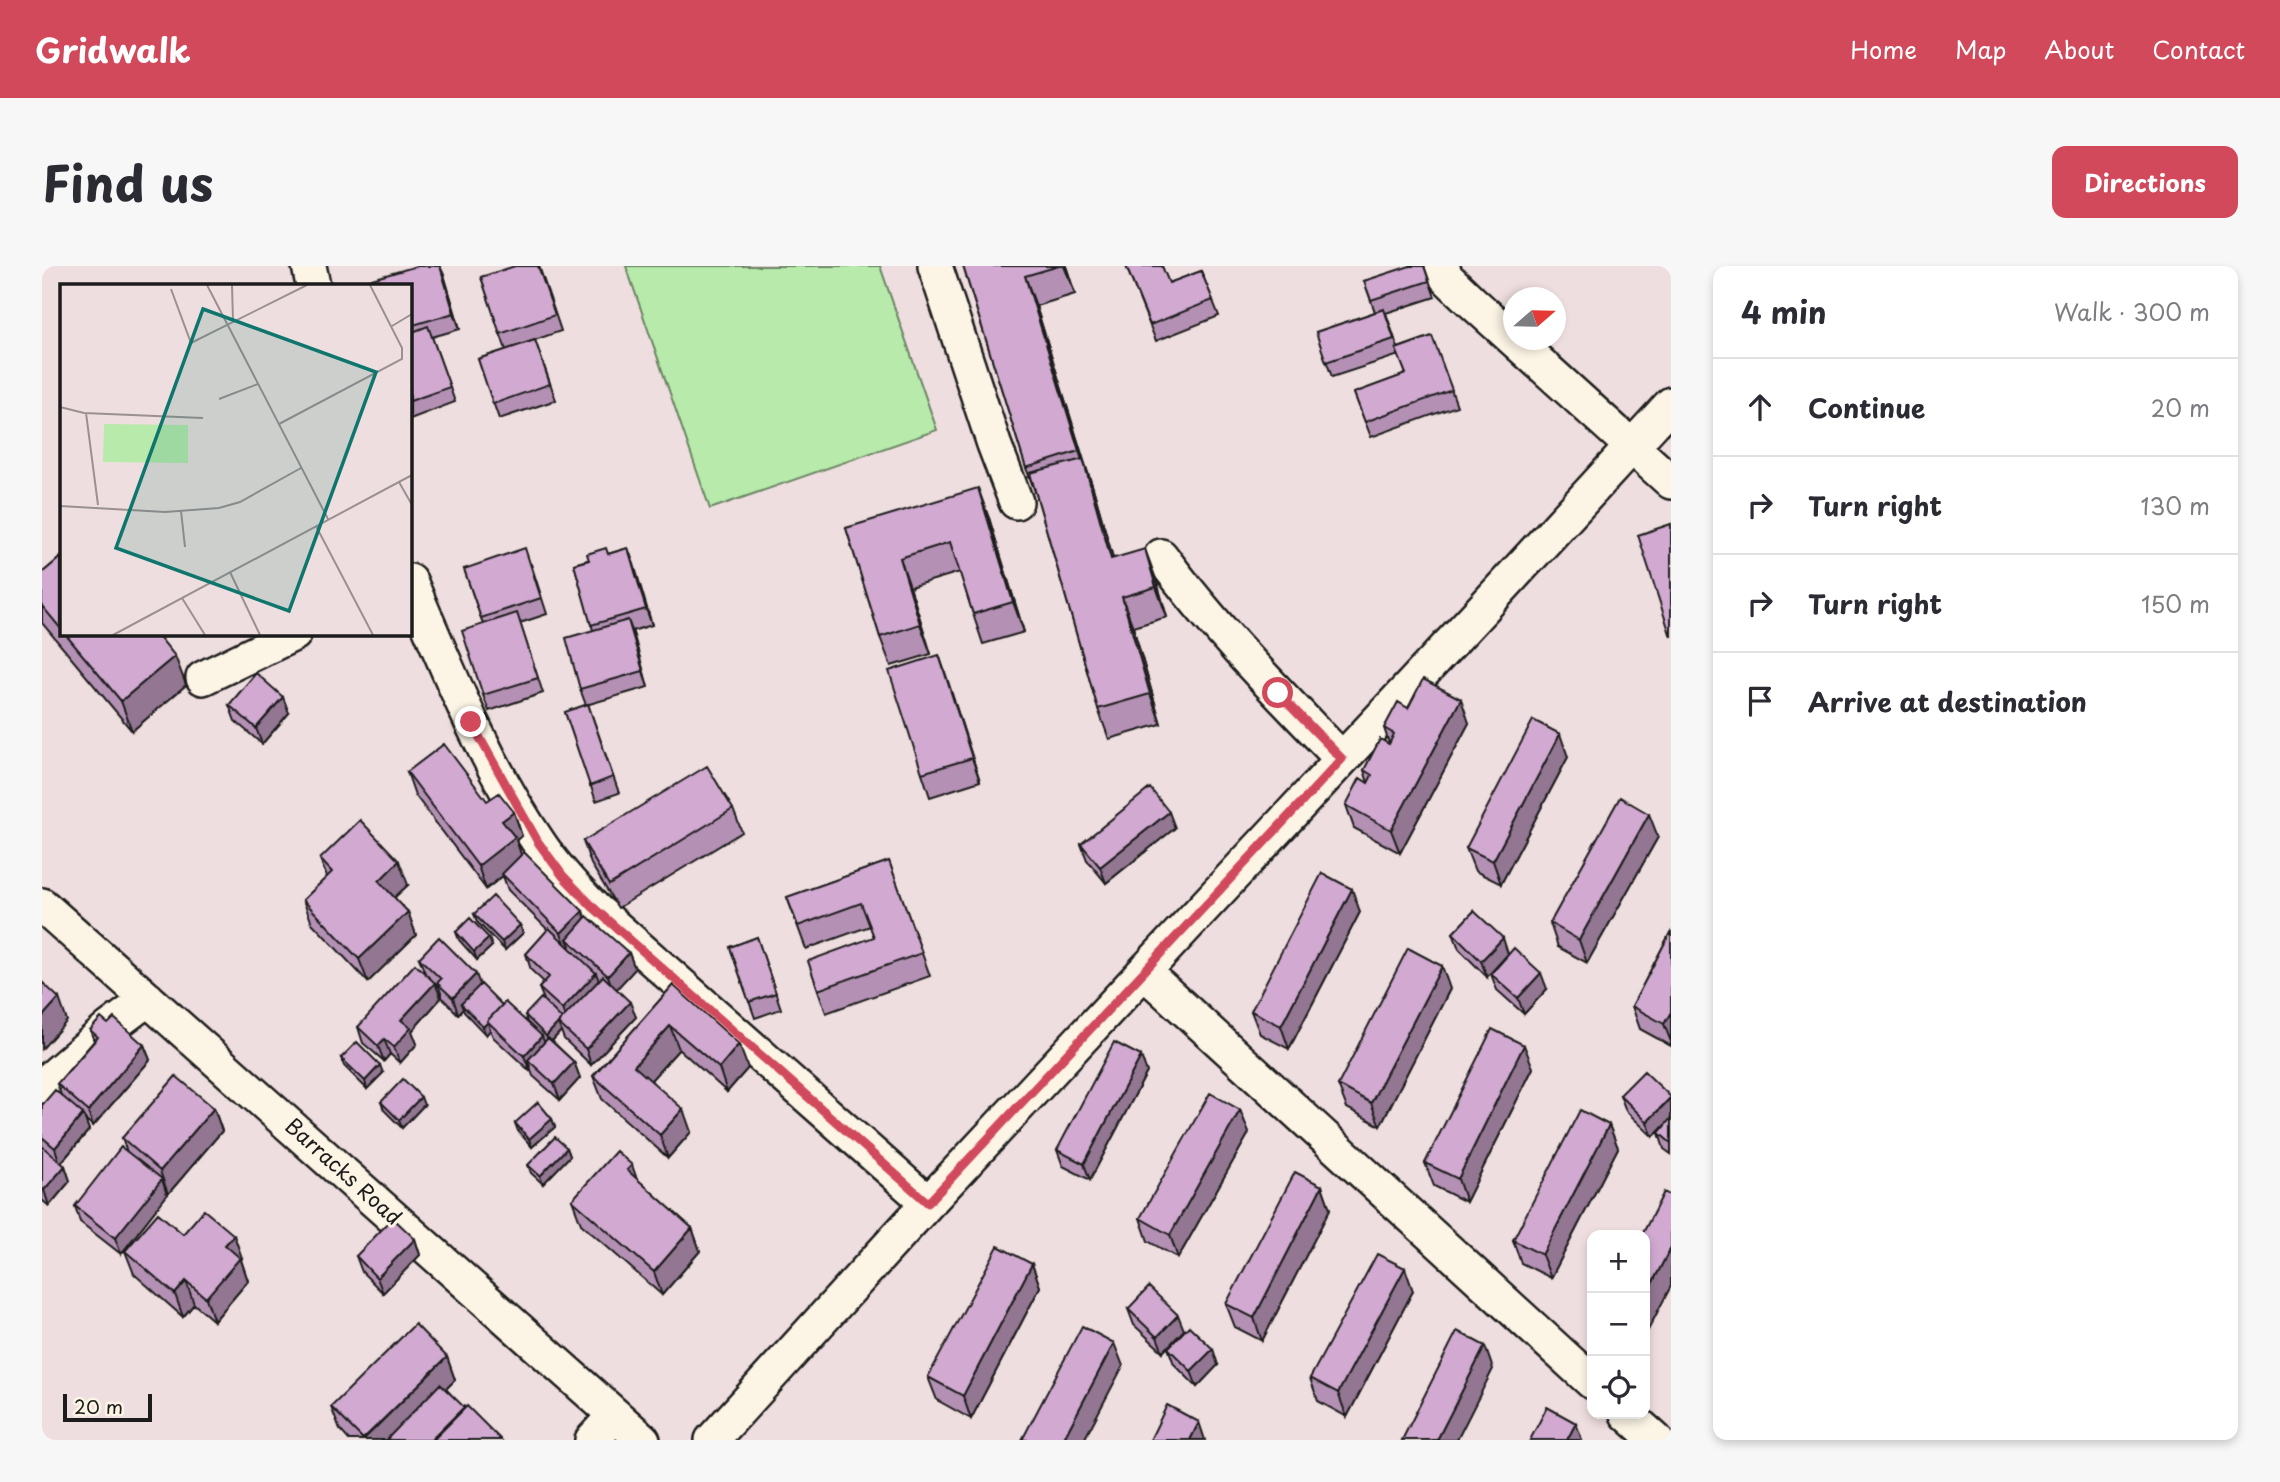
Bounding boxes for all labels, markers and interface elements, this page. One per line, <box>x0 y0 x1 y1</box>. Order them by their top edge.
text: Gridwalk <box>35 24 191 74</box>
text: Home <box>1850 31 1917 67</box>
text: Map <box>1955 31 2006 67</box>
text: About <box>2044 31 2114 67</box>
text: Contact <box>2152 31 2245 67</box>
text: Find us <box>42 145 213 219</box>
button: Directions <box>2052 146 2238 218</box>
inset map <box>60 284 411 635</box>
north arrow <box>1503 287 1566 350</box>
text: 4 min <box>1741 289 1827 334</box>
text: Walk · 300 m <box>2054 294 2210 329</box>
icon: ahead <box>1741 388 1779 426</box>
text: Continue <box>1808 388 1925 427</box>
text: 20 m <box>2151 390 2210 425</box>
icon: right <box>1741 486 1779 524</box>
text: Turn right <box>1808 486 1942 525</box>
text: 130 m <box>2140 488 2210 523</box>
icon: right <box>1741 584 1779 622</box>
text: Turn right <box>1808 584 1942 623</box>
text: 150 m <box>2141 586 2210 621</box>
route start <box>1262 677 1293 708</box>
icon: arrive <box>1741 682 1779 720</box>
text: Arrive at destination <box>1808 682 2087 721</box>
route end <box>455 706 486 737</box>
street label: Barracks Road <box>279 1109 410 1232</box>
map controls <box>1587 1230 1650 1419</box>
button: + <box>1587 1230 1650 1293</box>
button: − <box>1587 1293 1650 1356</box>
button: locate <box>1587 1356 1650 1419</box>
scale bar <box>63 1391 152 1423</box>
text: 20 m <box>74 1392 123 1420</box>

